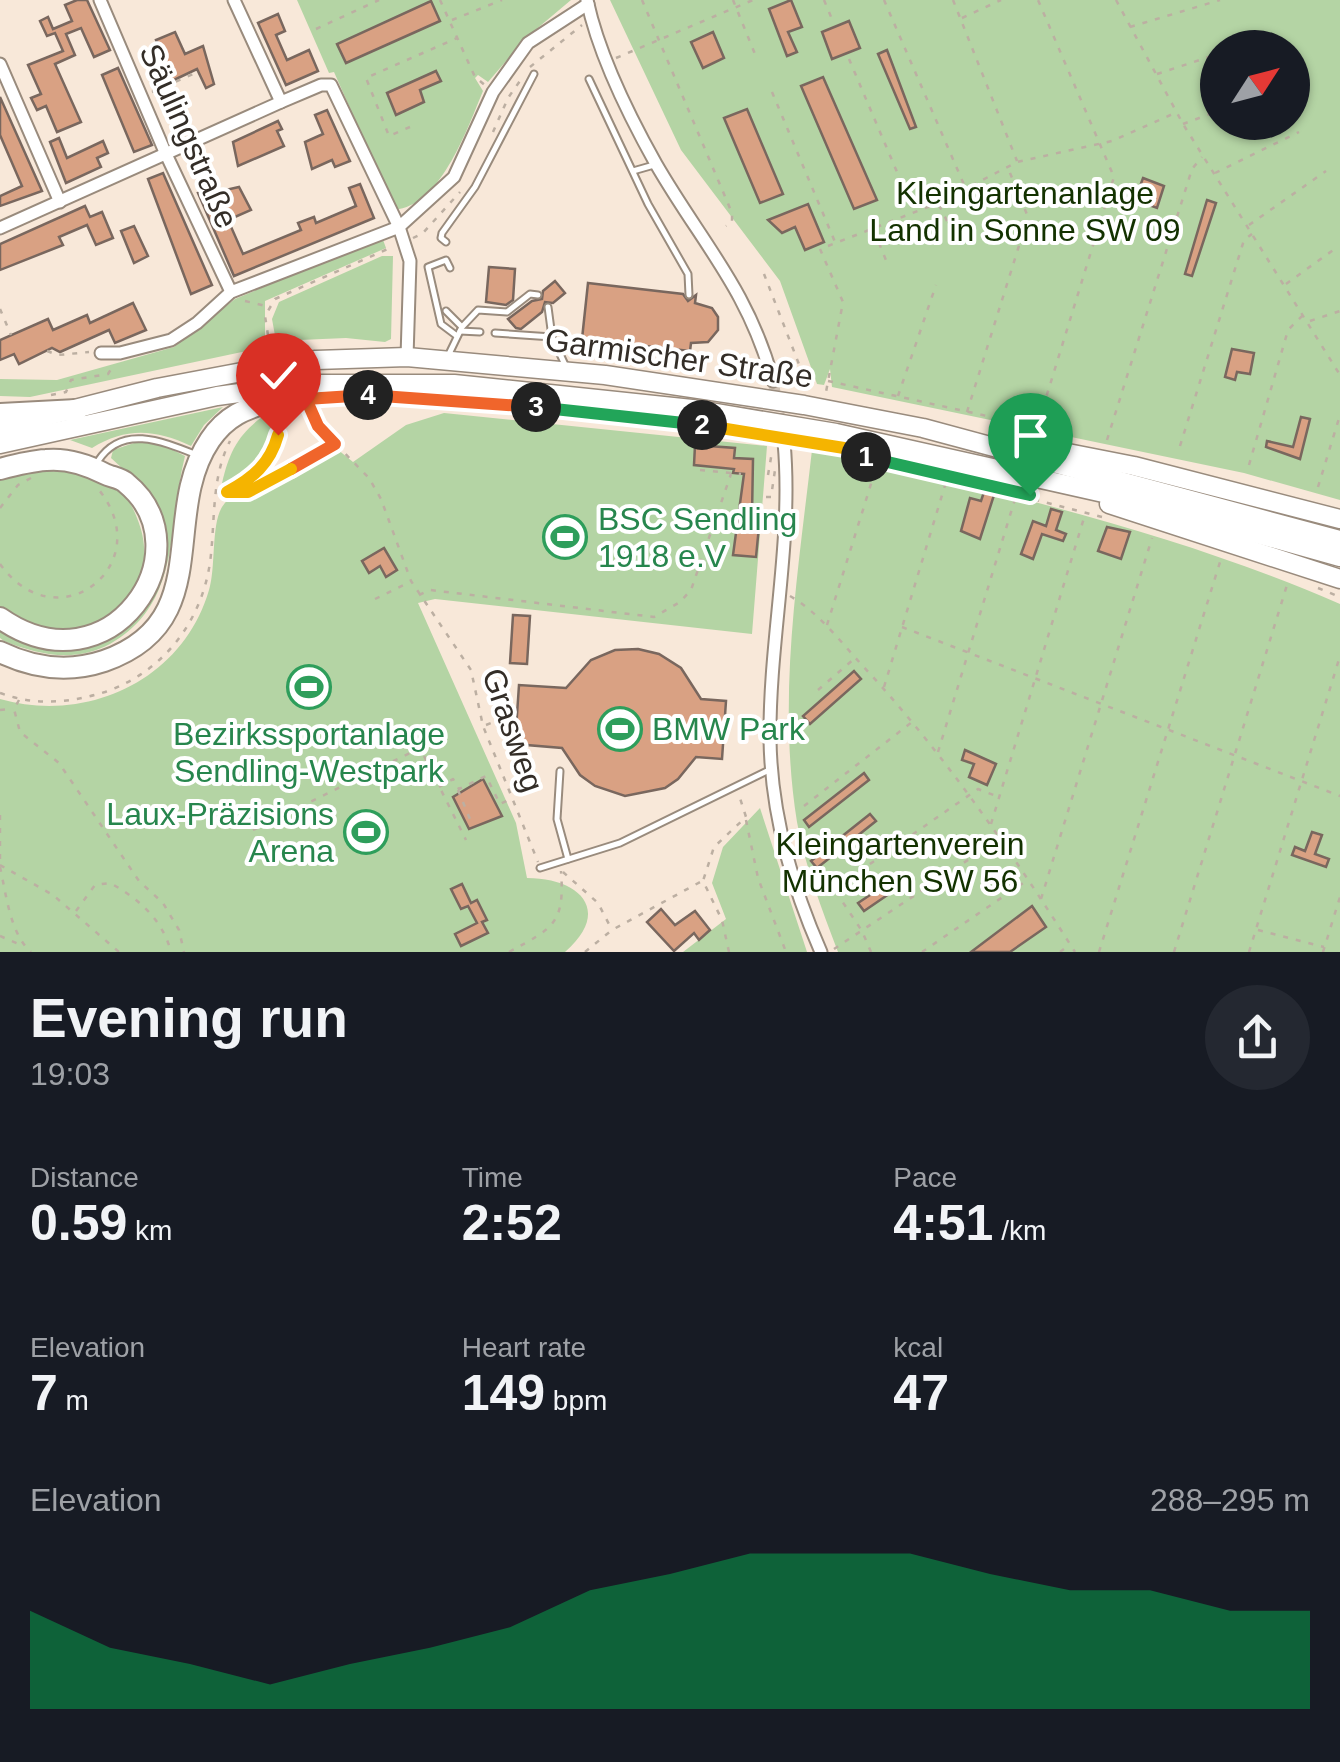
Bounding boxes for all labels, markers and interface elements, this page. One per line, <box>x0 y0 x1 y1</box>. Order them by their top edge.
north arrow <box>1200 30 1310 140</box>
map controls <box>1200 30 1310 140</box>
street label: Säulingstraße <box>132 38 246 234</box>
park label: Kleingartenanlage Land in Sonne SW 09 <box>869 175 1181 248</box>
street label: Garmischer Straße <box>543 321 815 395</box>
pin <box>236 333 321 436</box>
icon: check <box>251 348 306 403</box>
pin: 4 <box>343 370 393 420</box>
text: 4 <box>360 379 376 410</box>
pin: 3 <box>511 382 561 432</box>
text: 3 <box>528 391 544 422</box>
pin <box>988 393 1073 496</box>
pin: 2 <box>677 400 727 450</box>
icon: arrive <box>1003 408 1058 463</box>
text: 2 <box>694 409 710 440</box>
pin: 1 <box>841 432 891 482</box>
text: 1 <box>858 441 874 472</box>
place label: BSC Sendling 1918 e.V <box>598 501 797 574</box>
sports icon: BSC Sendling 1918 e.V <box>542 514 588 560</box>
sports icon: Bezirkssportanlage Sendling-Westpark <box>286 664 332 710</box>
street label: Grasweg <box>475 664 551 796</box>
sports icon: BMW Park <box>597 706 643 752</box>
place label: BMW Park <box>652 711 806 747</box>
place label: Bezirkssportanlage Sendling-Westpark <box>173 716 445 789</box>
place label: Laux-Präzisions Arena <box>106 796 334 869</box>
sports icon: Laux-Präzisions Arena <box>343 809 389 855</box>
park label: Kleingartenverein München SW 56 <box>775 826 1025 899</box>
button: share <box>1205 985 1310 1090</box>
text: Evening run <box>30 987 348 1049</box>
text: 19:03 <box>30 1056 110 1092</box>
text: Distance <box>30 1162 139 1193</box>
text: Time <box>462 1162 523 1193</box>
text: Pace <box>893 1162 957 1193</box>
text: 0.59 <box>30 1195 127 1251</box>
text: 2:52 <box>462 1195 562 1251</box>
text: 4:51 <box>893 1195 993 1251</box>
text: km <box>127 1215 172 1246</box>
text: /km <box>993 1215 1046 1246</box>
text: Elevation <box>30 1332 145 1363</box>
text: Heart rate <box>462 1332 586 1363</box>
text: kcal <box>893 1332 943 1363</box>
text: 7 <box>30 1365 58 1421</box>
text: 149 <box>462 1365 545 1421</box>
text: 47 <box>893 1365 949 1421</box>
text: m <box>58 1385 89 1416</box>
text: bpm <box>545 1385 607 1416</box>
text: Elevation <box>30 1482 162 1518</box>
text: 288–295 m <box>1150 1482 1310 1518</box>

